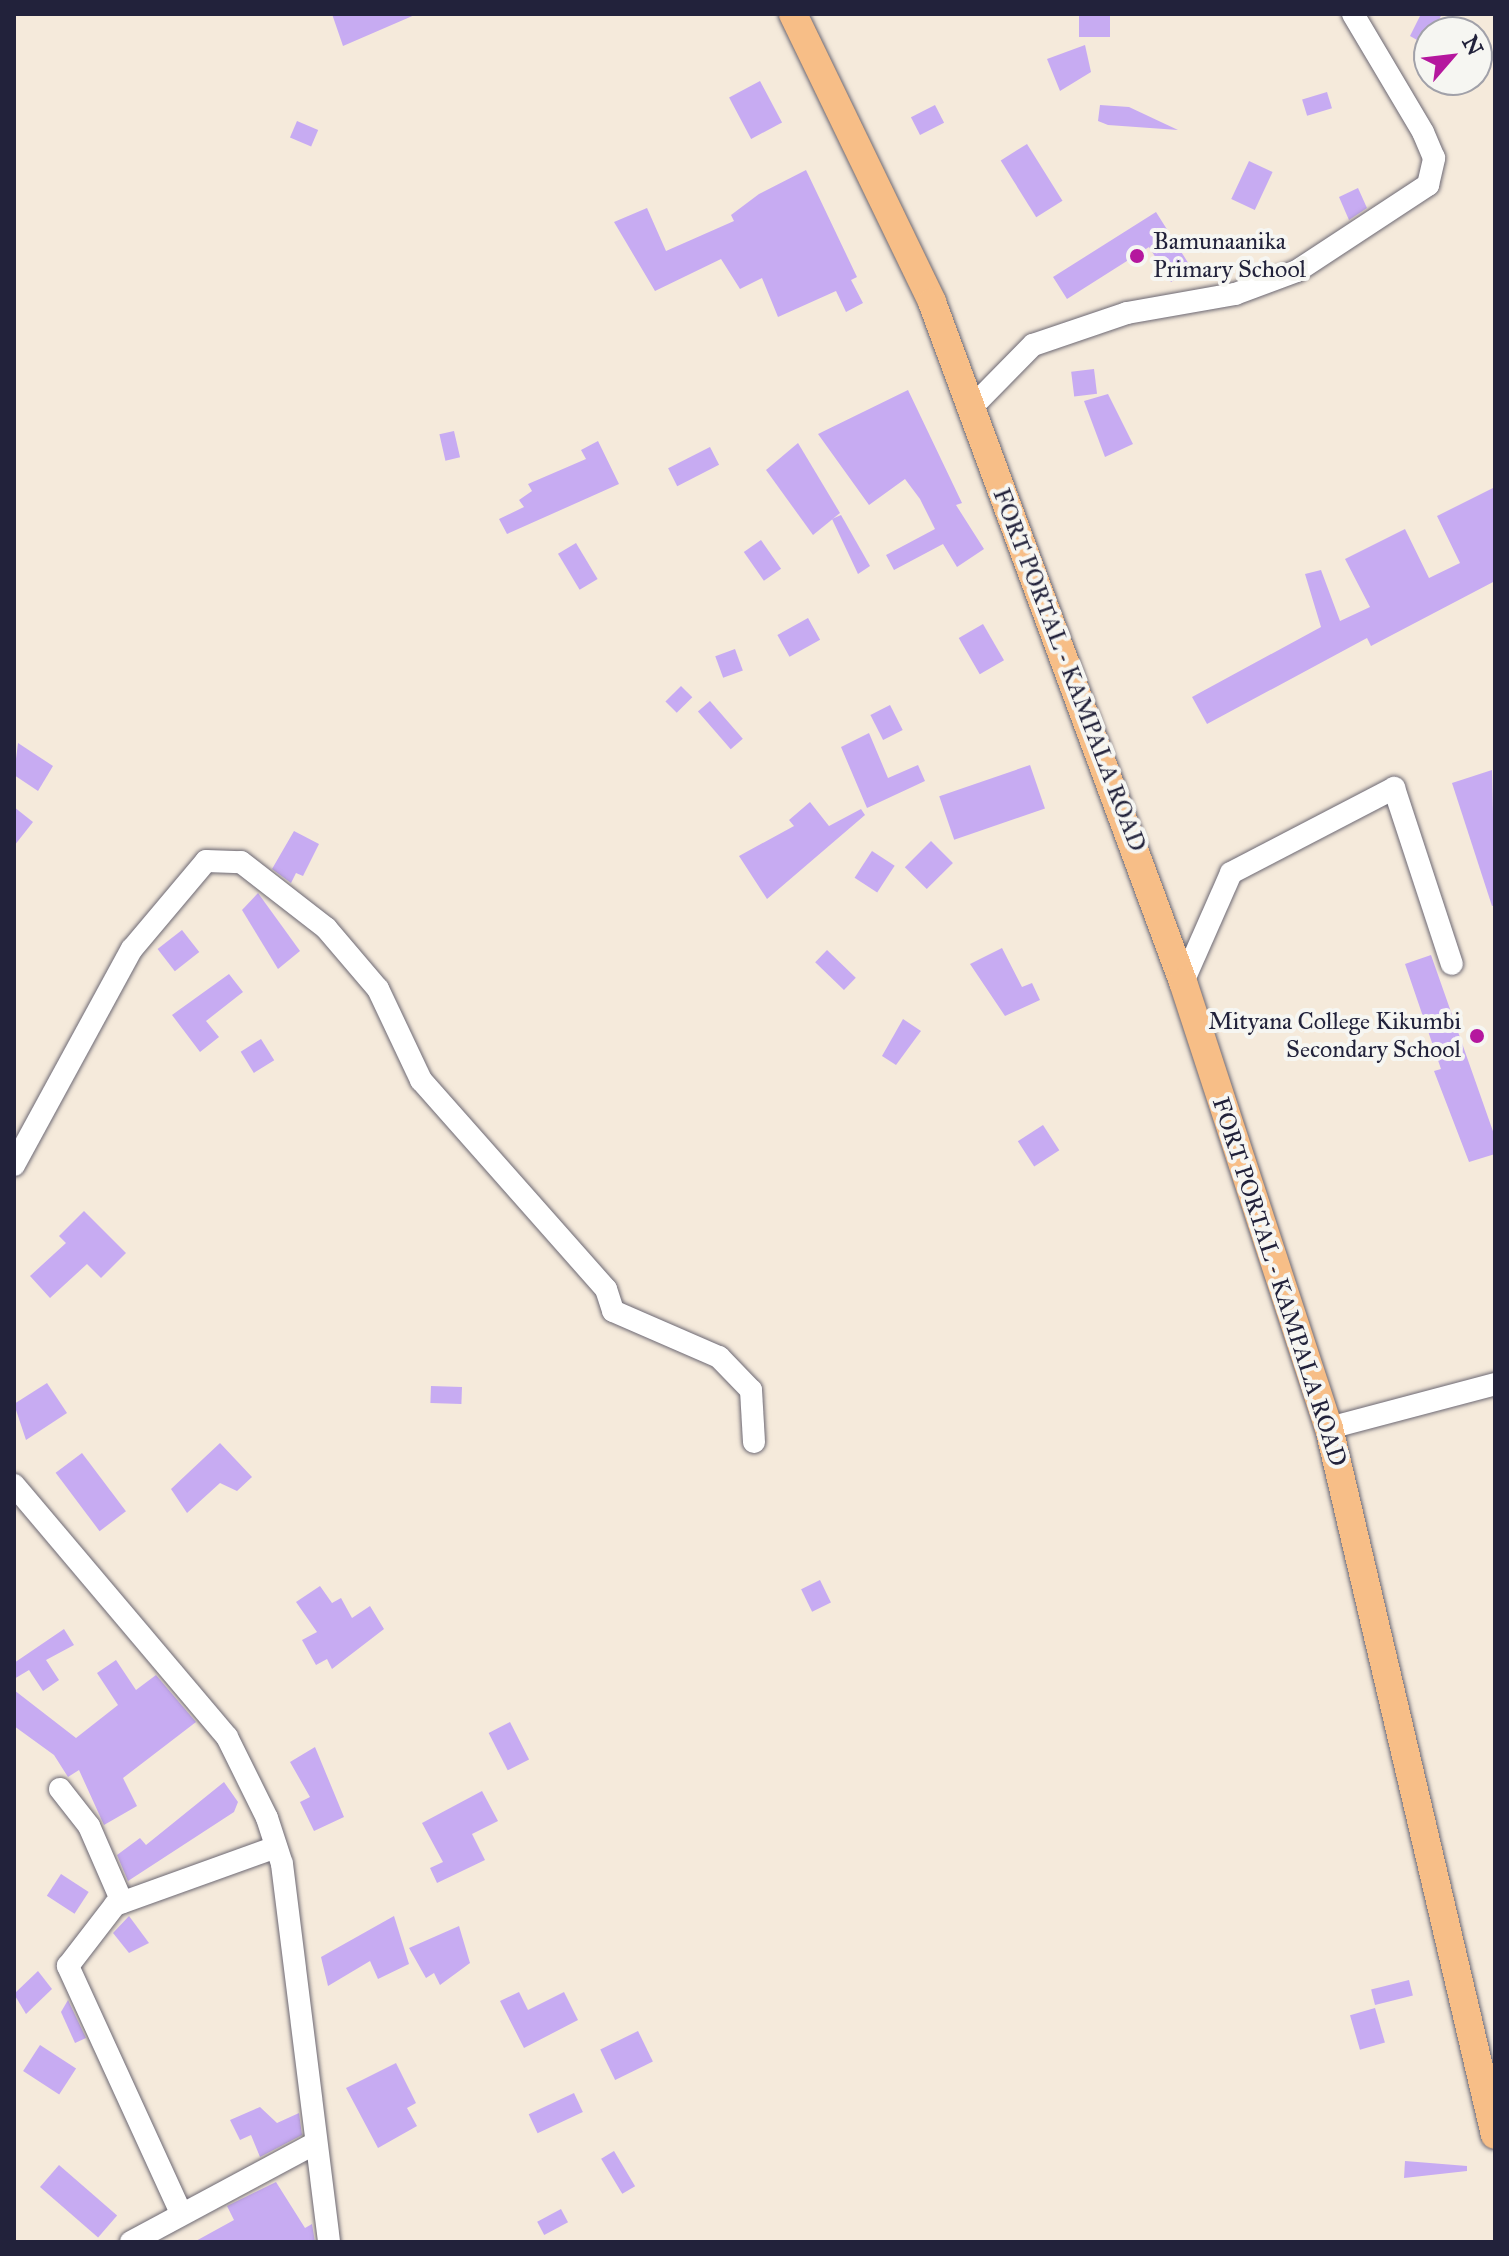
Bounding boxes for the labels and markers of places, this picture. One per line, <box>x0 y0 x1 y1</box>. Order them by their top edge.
place label: Bamunaanika Primary School <box>1153 228 1306 284</box>
marker: Bamunaanika Primary School <box>1128 247 1146 265</box>
place label: Mityana College Kikumbi Secondary School <box>1208 1008 1461 1064</box>
marker: Mityana College Kikumbi Secondary School <box>1468 1027 1486 1045</box>

